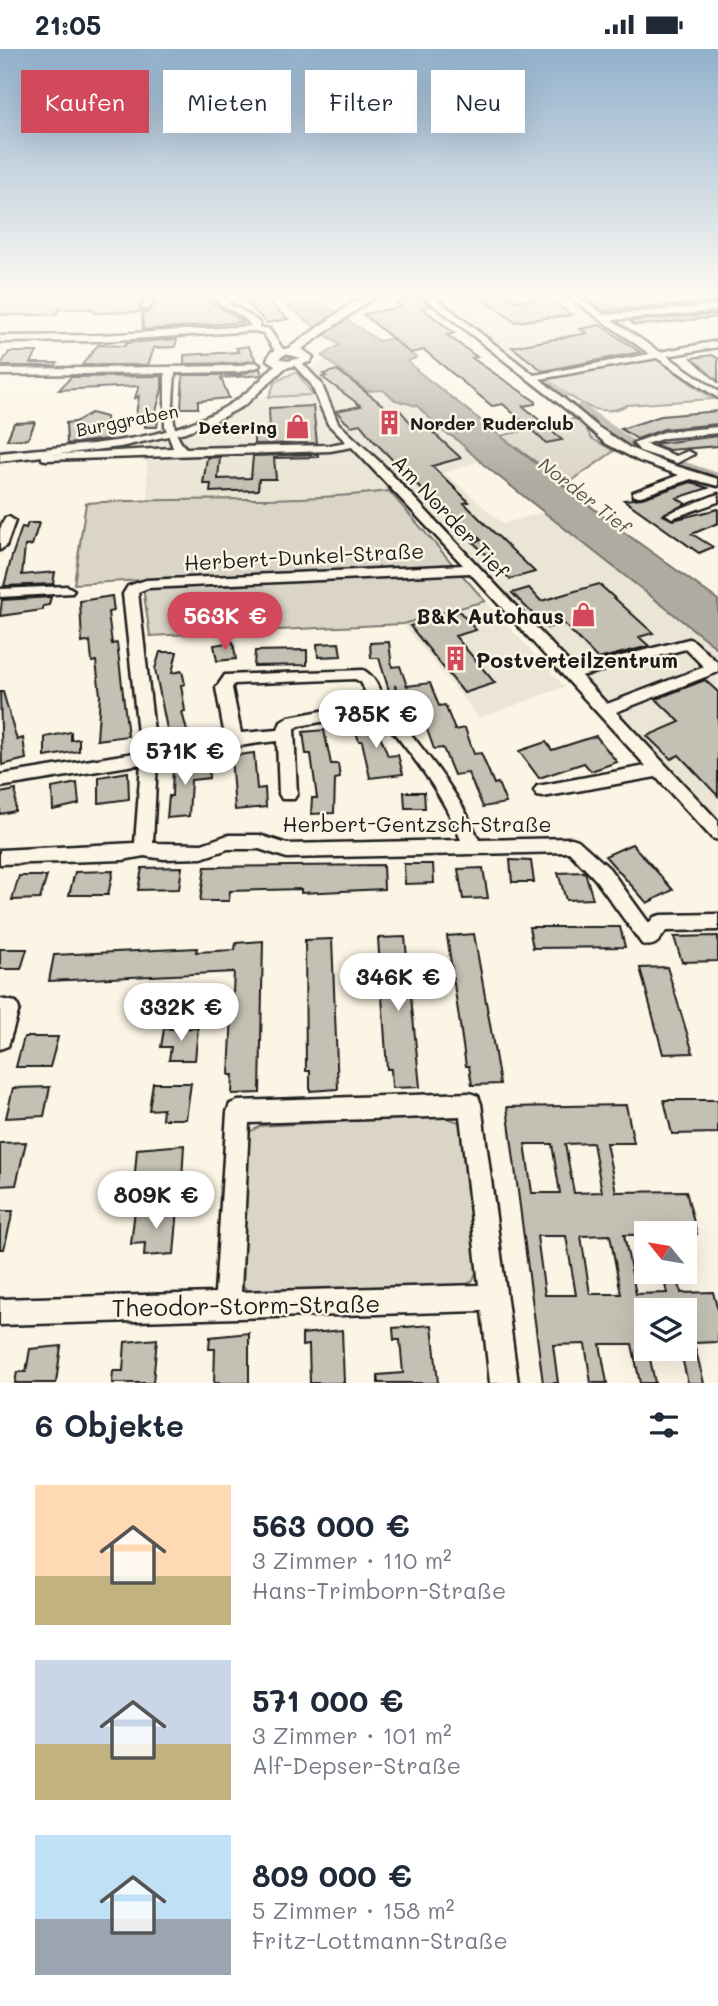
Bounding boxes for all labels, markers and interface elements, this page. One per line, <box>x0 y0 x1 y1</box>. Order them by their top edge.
text: 21:05 <box>35 8 101 42</box>
chip: Kaufen <box>21 70 149 133</box>
chip: Mieten <box>163 70 291 133</box>
chip: Filter <box>305 70 417 133</box>
chip: Neu <box>431 70 525 133</box>
street label: Burggraben <box>74 398 180 442</box>
building icon: Norder Ruderclub <box>376 409 404 437</box>
place label: Norder Ruderclub <box>410 411 574 435</box>
shop icon: Detering <box>283 413 311 441</box>
place label: Detering <box>198 415 277 439</box>
street label: Am Norder Tief <box>387 449 516 584</box>
water label: Norder Tief <box>534 451 637 540</box>
street label: Herbert-Dunkel-Straße <box>183 536 425 576</box>
pin: 563K € <box>168 593 282 652</box>
text: 563K € <box>183 600 267 630</box>
shop icon: B&K Autohaus <box>570 601 598 629</box>
place label: B&K Autohaus <box>416 602 564 629</box>
building icon: Postverteilzentrum <box>442 645 470 673</box>
place label: Postverteilzentrum <box>476 646 678 673</box>
pin: 785K € <box>319 691 433 750</box>
text: 785K € <box>335 698 417 728</box>
pin: 571K € <box>128 727 242 787</box>
text: 571K € <box>146 735 224 765</box>
street label: Herbert-Gentzsch-Straße <box>283 810 551 837</box>
pin: 346K € <box>341 953 455 1013</box>
text: 346K € <box>356 961 440 991</box>
pin: 332K € <box>124 983 238 1043</box>
text: 332K € <box>140 991 222 1021</box>
pin: 809K € <box>99 1171 213 1231</box>
text: 809K € <box>114 1179 198 1209</box>
north arrow <box>634 1221 696 1285</box>
map controls <box>634 1221 697 1361</box>
street label: Theodor-Storm-Straße <box>112 1287 380 1323</box>
button: layers <box>634 1298 697 1361</box>
text: 6 Objekte <box>35 1405 184 1445</box>
icon: filters <box>645 1406 683 1444</box>
text: 563 000 € <box>252 1505 409 1545</box>
icon: home <box>91 1513 175 1597</box>
text: 3 Zimmer · 110 m² <box>252 1545 452 1575</box>
text: Hans-Trimborn-Straße <box>252 1575 506 1605</box>
text: 571 000 € <box>252 1680 403 1720</box>
icon: home <box>91 1688 175 1772</box>
text: 3 Zimmer · 101 m² <box>252 1720 452 1750</box>
text: Alf-Depser-Straße <box>252 1750 461 1780</box>
text: 809 000 € <box>252 1855 412 1895</box>
icon: home <box>91 1863 175 1947</box>
text: 5 Zimmer · 158 m² <box>252 1895 454 1925</box>
text: Fritz-Lottmann-Straße <box>252 1925 508 1955</box>

